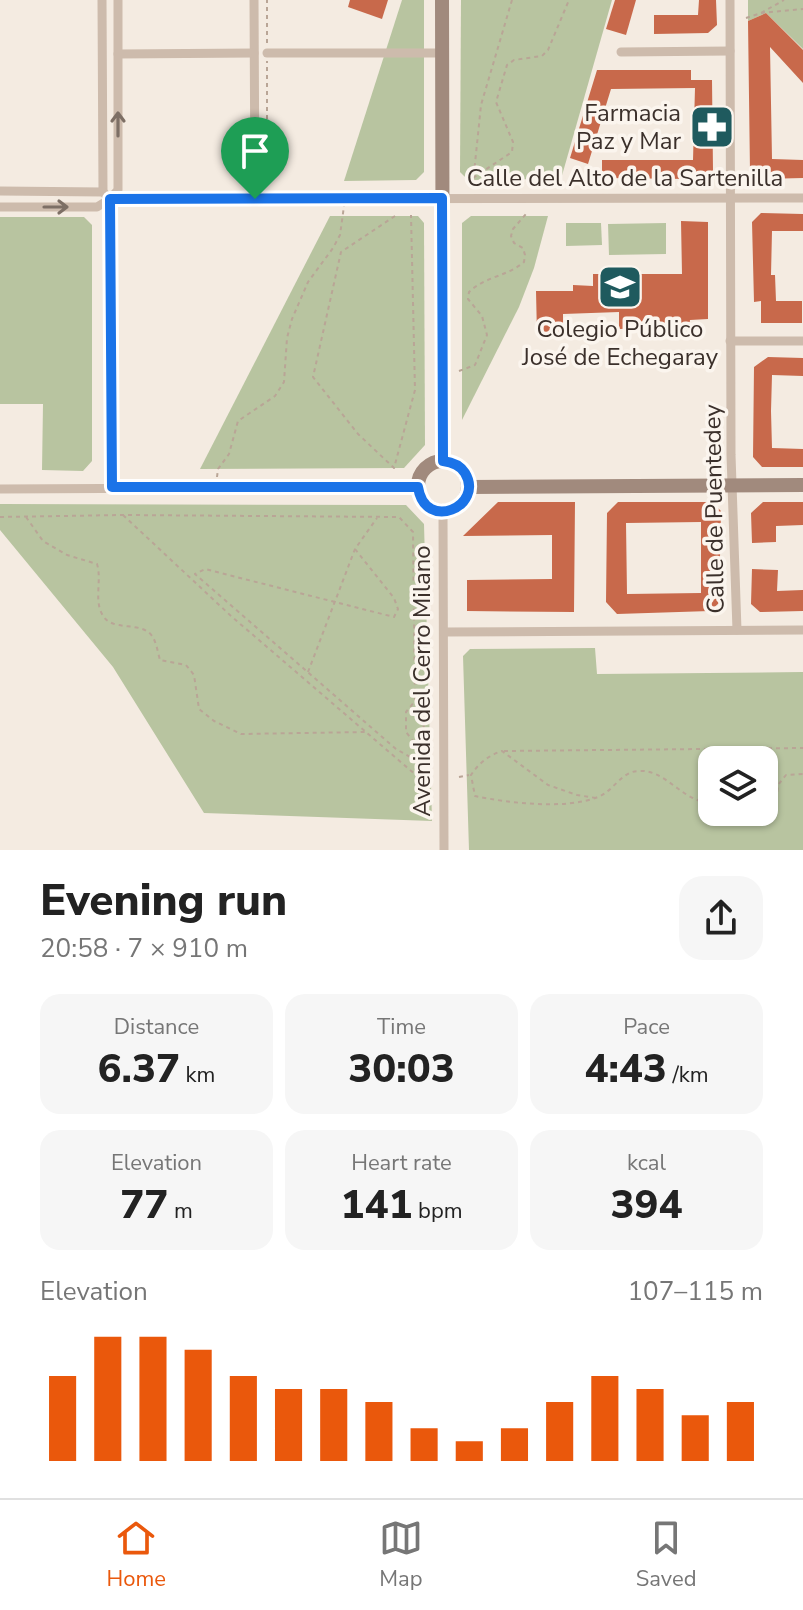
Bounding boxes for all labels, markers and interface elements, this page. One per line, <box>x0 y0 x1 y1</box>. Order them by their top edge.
place label: Farmacia Paz y Mar <box>576 97 681 157</box>
pharmacy icon: Farmacia Paz y Mar <box>688 103 736 151</box>
one-way arrow <box>110 111 126 138</box>
pin <box>221 117 289 199</box>
icon: arrive <box>233 129 277 173</box>
street label: Calle del Alto de la Sartenilla <box>467 162 783 194</box>
one-way arrow <box>42 199 69 215</box>
school or university icon: Colegio Público José de Echegaray <box>596 263 644 311</box>
place label: Colegio Público José de Echegaray <box>521 313 719 373</box>
street label: Calle de Puentedey <box>696 403 732 614</box>
street label: Avenida del Cerro Milano <box>406 545 438 817</box>
map controls <box>698 746 778 826</box>
button: layers <box>698 746 778 826</box>
text: Evening run <box>40 871 287 931</box>
button: share <box>679 876 763 960</box>
text: 20:58 · 7 × 910 m <box>40 931 248 966</box>
text: Distance <box>114 1012 199 1042</box>
text: Time <box>377 1012 426 1042</box>
text: Pace <box>623 1012 670 1042</box>
text: 6.37 <box>98 1042 180 1096</box>
text: 30:03 <box>348 1042 455 1096</box>
text: 4:43 <box>584 1042 667 1096</box>
text: km <box>180 1060 215 1090</box>
text: /km <box>667 1060 709 1090</box>
text: Elevation <box>111 1148 202 1178</box>
text: Heart rate <box>351 1148 452 1178</box>
text: kcal <box>627 1148 666 1178</box>
text: 77 <box>120 1178 168 1232</box>
text: 141 <box>340 1178 412 1232</box>
text: 394 <box>611 1178 683 1232</box>
text: m <box>168 1196 193 1226</box>
text: bpm <box>412 1196 463 1226</box>
text: Elevation <box>40 1274 148 1309</box>
text: 107–115 m <box>627 1274 763 1309</box>
tab: Home <box>106 1516 166 1594</box>
tab: Map <box>379 1516 423 1594</box>
tab: Saved <box>636 1516 697 1594</box>

